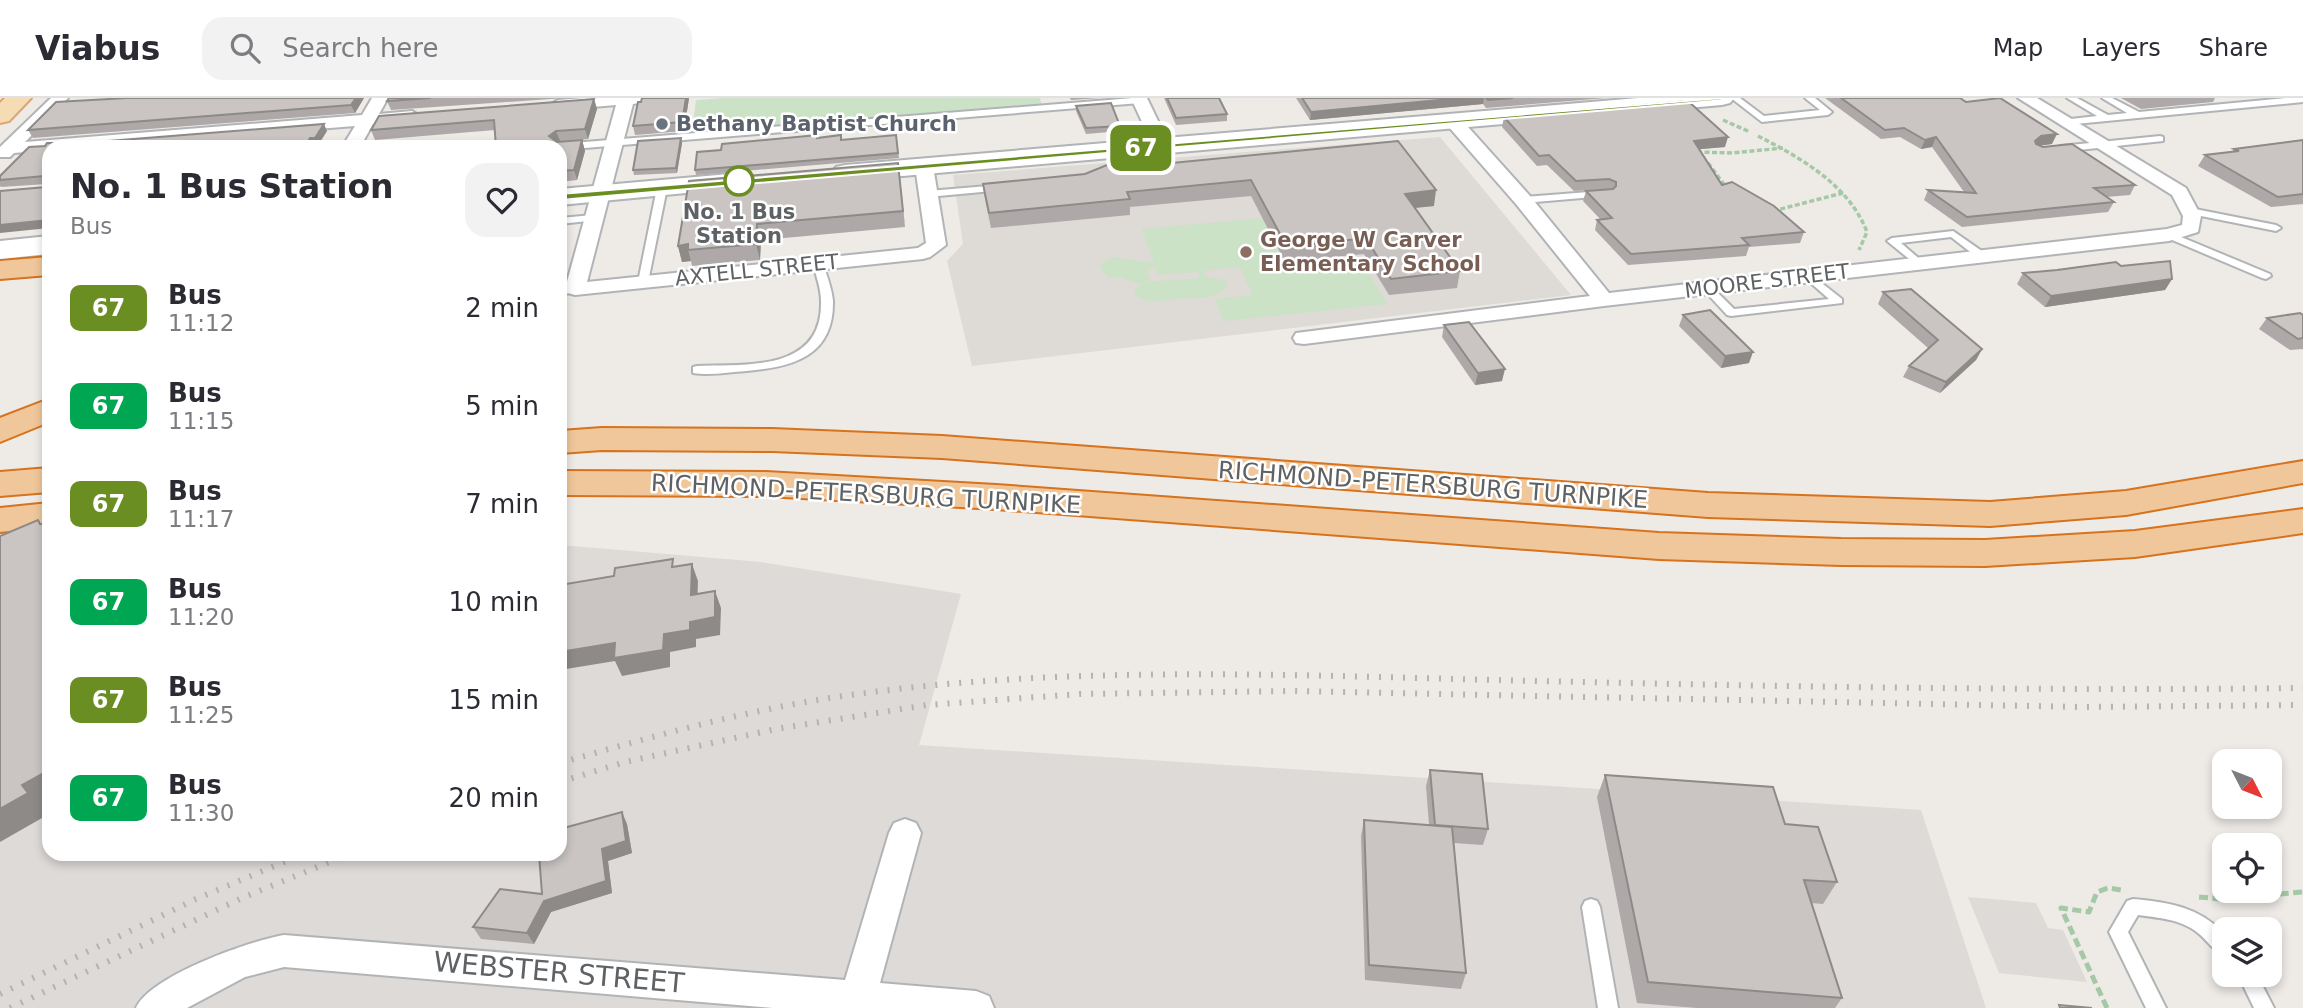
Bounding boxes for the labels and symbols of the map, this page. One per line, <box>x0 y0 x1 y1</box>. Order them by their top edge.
place label: Bethany Baptist Church <box>676 112 957 136</box>
marker: Bethany Baptist Church <box>654 116 670 132</box>
line badge: 67 <box>1110 125 1172 171</box>
marker: No. 1 Bus Station <box>724 166 754 196</box>
place label: No. 1 Bus Station <box>683 200 795 248</box>
place label: George W Carver Elementary School <box>1260 228 1481 276</box>
marker: George W Carver Elementary School <box>1238 244 1254 260</box>
street label: AXTELL STREET <box>674 249 840 291</box>
street label: MOORE STREET <box>1683 259 1851 303</box>
street label: RICHMOND-PETERSBURG TURNPIKE <box>1217 456 1649 514</box>
street label: RICHMOND-PETERSBURG TURNPIKE <box>650 469 1082 519</box>
north arrow <box>2212 749 2282 819</box>
street label: WEBSTER STREET <box>432 945 687 1000</box>

